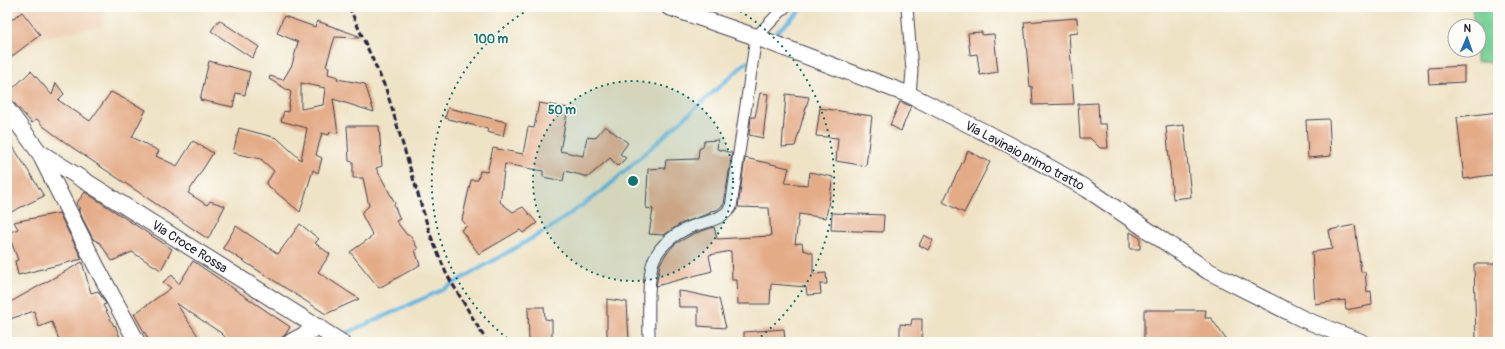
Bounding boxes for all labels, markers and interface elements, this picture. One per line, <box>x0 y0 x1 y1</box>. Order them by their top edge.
north arrow <box>1447 18 1487 58</box>
text: N <box>1463 22 1472 35</box>
text: 100 m <box>474 32 509 47</box>
text: 50 m <box>548 103 576 118</box>
street label: Via Lavinaio primo tratto <box>962 118 1087 194</box>
centre of rings <box>626 174 640 188</box>
street label: Via Croce Rossa <box>149 217 230 277</box>

